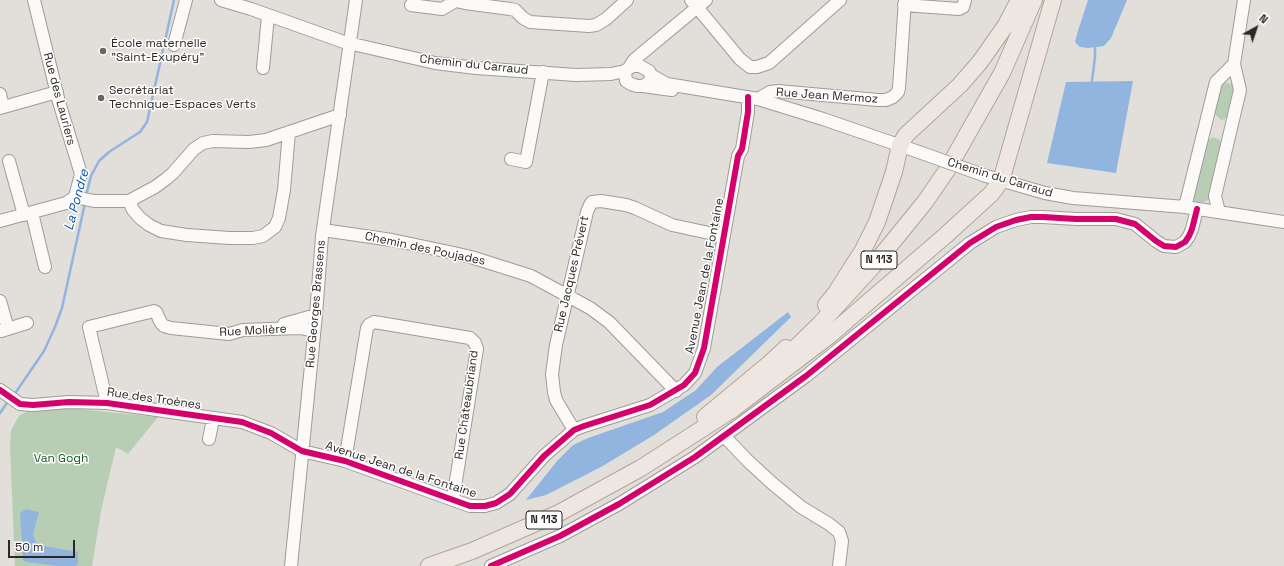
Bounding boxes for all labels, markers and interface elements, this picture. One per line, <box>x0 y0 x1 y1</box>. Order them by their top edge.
north arrow <box>1236 8 1276 48</box>
text: N <box>1256 11 1271 27</box>
place label: École maternelle "Saint-Exupéry" <box>111 37 207 65</box>
marker: École maternelle "Saint-Exupéry" <box>98 46 108 56</box>
street label: Rue des Lauriers <box>40 51 78 147</box>
street label: Chemin du Carraud <box>419 52 529 78</box>
place label: Secrétariat Technique-Espaces Verts <box>109 84 256 112</box>
street label: Rue Jean Mermoz <box>776 85 878 107</box>
marker: Secrétariat Technique-Espaces Verts <box>96 93 106 103</box>
street label: Chemin du Carraud <box>946 155 1054 201</box>
water label: La Pondre <box>61 168 93 232</box>
street label: Avenue Jean de la Fontaine <box>683 197 727 355</box>
street label: Rue Jacques Prévert <box>552 214 592 334</box>
street label: Chemin des Poujades <box>363 229 487 269</box>
street label: Rue Georges Brassens <box>303 239 329 369</box>
road number: N 113 <box>861 251 897 269</box>
street label: Rue Molière <box>219 322 287 340</box>
street label: Rue Châteaubriand <box>452 349 482 461</box>
street label: Rue des Troènes <box>106 385 202 413</box>
street label: Avenue Jean de la Fontaine <box>323 439 479 501</box>
park label: Van Gogh <box>34 452 88 466</box>
road number: N 113 <box>526 511 562 529</box>
scale bar <box>10 532 77 558</box>
text: 50 m <box>15 539 43 555</box>

